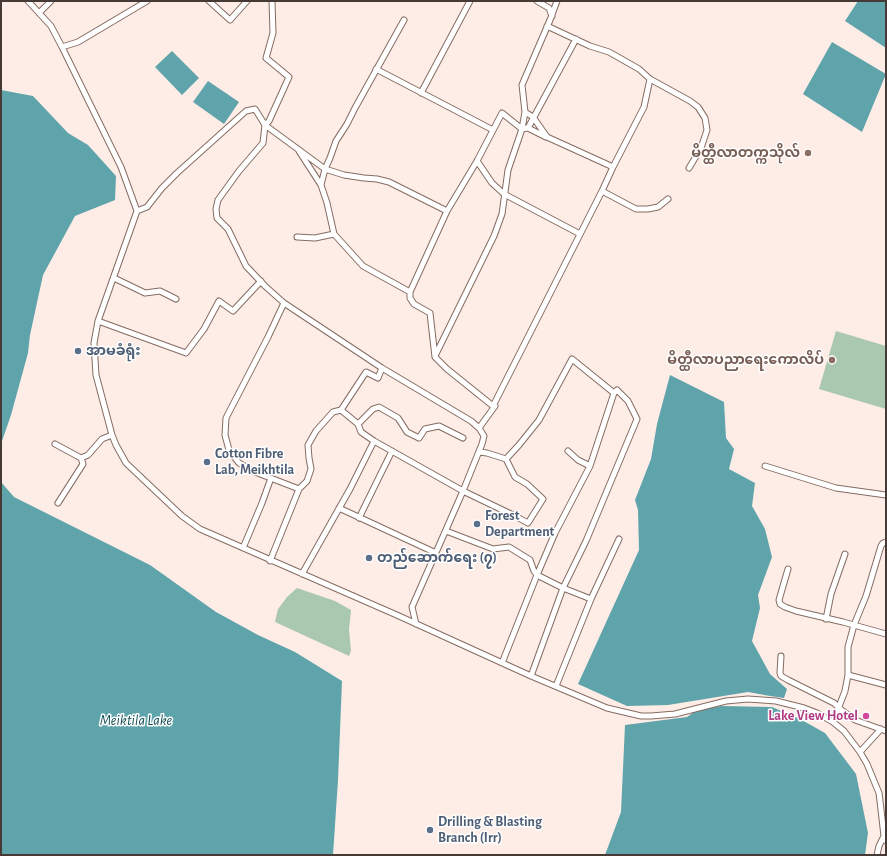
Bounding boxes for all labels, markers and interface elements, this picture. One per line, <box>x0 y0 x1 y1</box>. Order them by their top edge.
place label: မိတ္ထီလာတက္ကသိုလ် <box>691 145 800 161</box>
marker: မိတ္ထီလာတက္ကသိုလ် <box>803 148 813 158</box>
place label: အာမခံရုံး <box>86 343 141 359</box>
marker: အာမခံရုံး <box>73 346 83 356</box>
place label: မိတ္ထီလာပညာရေးကောလိပ် <box>667 352 824 368</box>
marker: မိတ္ထီလာပညာရေးကောလိပ် <box>827 355 837 365</box>
place label: Cotton Fibre Lab, Meikhtila <box>215 446 294 478</box>
marker: Cotton Fibre Lab, Meikhtila <box>202 457 212 467</box>
place label: Forest Department <box>485 508 554 540</box>
marker: Forest Department <box>472 519 482 529</box>
place label: တည်ဆောက်ရေး (၇) <box>377 550 497 566</box>
marker: တည်ဆောက်ရေး (၇) <box>364 553 374 563</box>
place label: Lake View Hotel <box>768 708 858 724</box>
water label: Meiktila Lake <box>100 711 172 729</box>
marker: Lake View Hotel <box>861 711 871 721</box>
place label: Drilling & Blasting Branch (Irr) <box>438 814 542 846</box>
marker: Drilling & Blasting Branch (Irr) <box>425 825 435 835</box>

